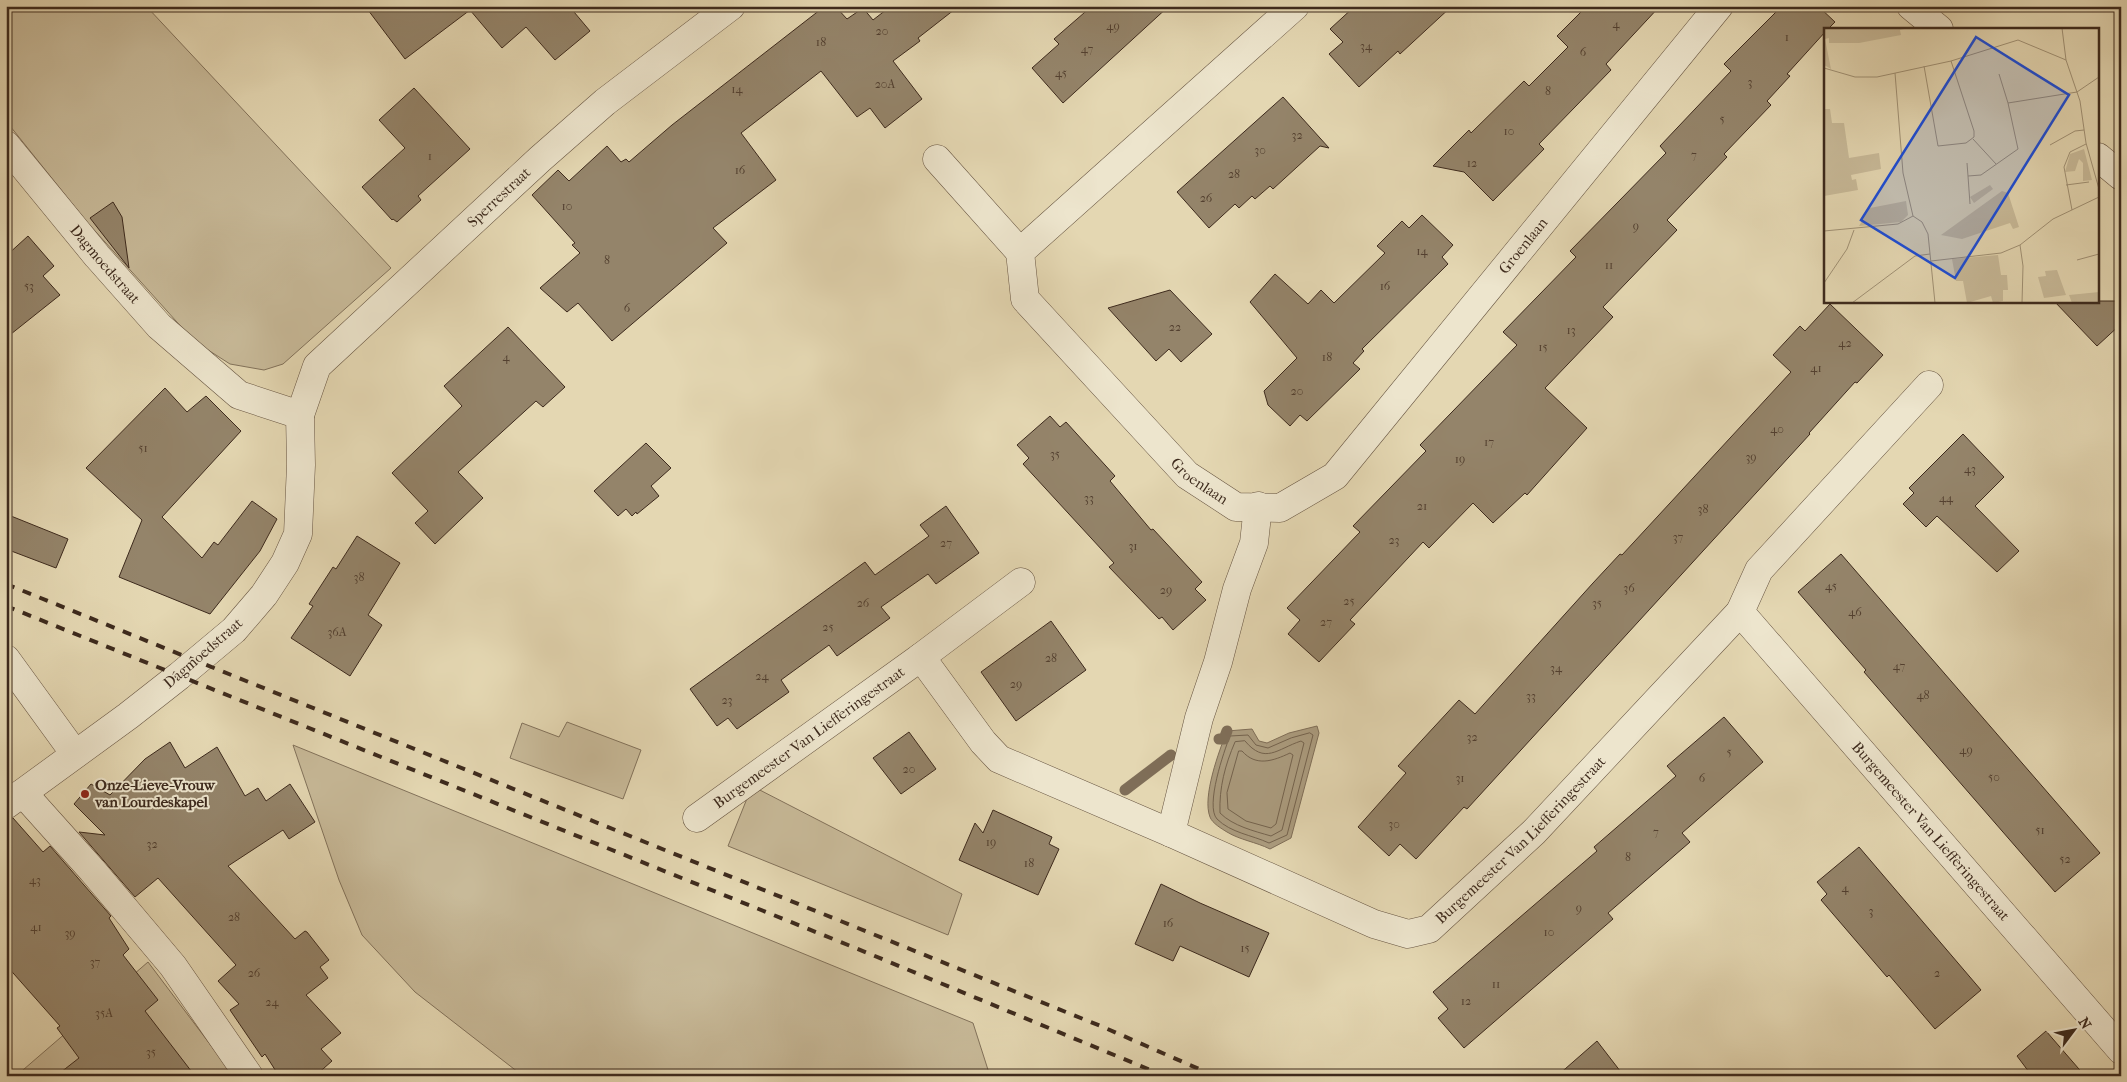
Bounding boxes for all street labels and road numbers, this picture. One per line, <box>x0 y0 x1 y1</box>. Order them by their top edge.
street label: Sperrestraat <box>463 163 535 231</box>
street label: Groenlaan <box>1495 214 1552 278</box>
street label: Dagmoedstraat <box>66 221 144 308</box>
street label: Groenlaan <box>1167 454 1232 509</box>
street label: Dagmoedstraat <box>160 613 247 692</box>
street label: Burgemeester Van Liefferingestraat <box>710 662 909 812</box>
street label: Burgemeester Van Liefferingestraat <box>1848 738 2014 925</box>
street label: Burgemeester Van Liefferingestraat <box>1432 752 1610 928</box>

